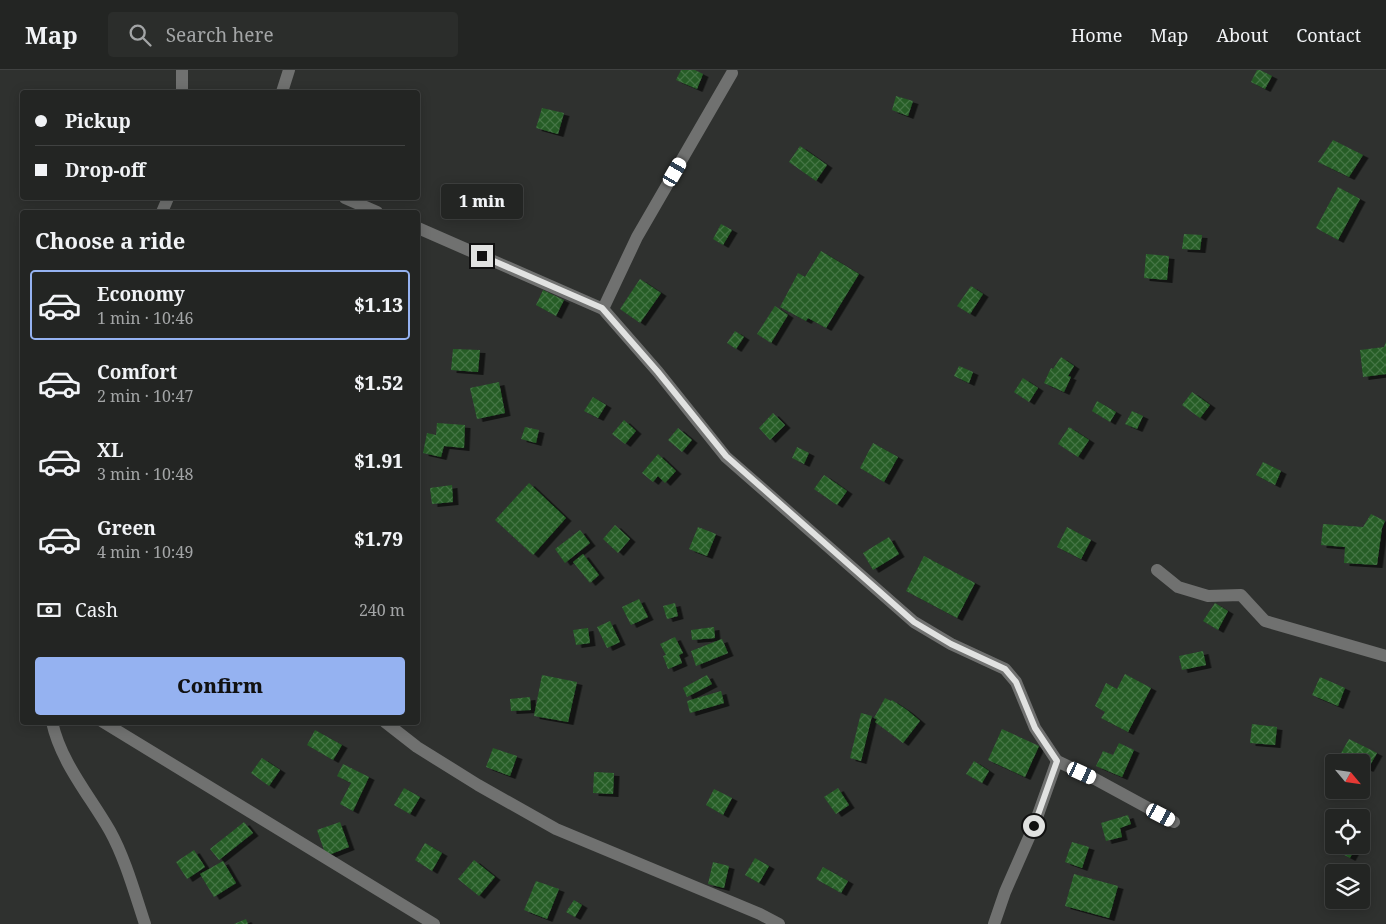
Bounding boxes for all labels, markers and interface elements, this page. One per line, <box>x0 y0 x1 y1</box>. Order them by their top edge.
search box <box>108 12 458 57</box>
text: Map <box>25 18 78 51</box>
icon: search <box>126 21 154 49</box>
text: Search here <box>166 22 274 48</box>
text: Home <box>1071 23 1122 47</box>
text: Map <box>1150 23 1188 47</box>
text: About <box>1216 23 1268 47</box>
text: Contact <box>1296 23 1361 47</box>
text: Pickup <box>65 108 131 134</box>
car <box>661 155 688 189</box>
text: Drop-off <box>65 157 145 183</box>
callout: 1 min <box>441 184 523 218</box>
text: 1 min <box>459 190 505 212</box>
text: Choose a ride <box>35 225 185 255</box>
route end <box>471 245 493 267</box>
text: Economy <box>97 281 185 307</box>
icon: car <box>37 283 82 328</box>
text: $1.13 <box>354 292 403 318</box>
text: 1 min · 10:46 <box>97 307 193 329</box>
text: Comfort <box>97 359 177 385</box>
icon: car <box>37 361 82 406</box>
text: $1.52 <box>354 370 403 396</box>
text: 2 min · 10:47 <box>97 385 193 407</box>
text: XL <box>97 437 123 463</box>
icon: car <box>37 439 82 484</box>
text: $1.91 <box>354 448 403 474</box>
text: 3 min · 10:48 <box>97 463 193 485</box>
text: Green <box>97 515 156 541</box>
icon: car <box>37 517 82 562</box>
text: $1.79 <box>354 526 403 552</box>
text: 4 min · 10:49 <box>97 541 193 563</box>
icon: cash <box>35 596 63 624</box>
text: Cash <box>75 597 118 623</box>
text: 240 m <box>359 599 405 621</box>
button: Confirm <box>35 657 405 715</box>
north arrow <box>1325 754 1370 799</box>
map controls <box>1325 754 1370 909</box>
car <box>1065 760 1098 786</box>
car <box>1144 801 1177 829</box>
button: locate <box>1325 809 1370 854</box>
route start <box>1023 815 1045 837</box>
button: layers <box>1325 864 1370 909</box>

